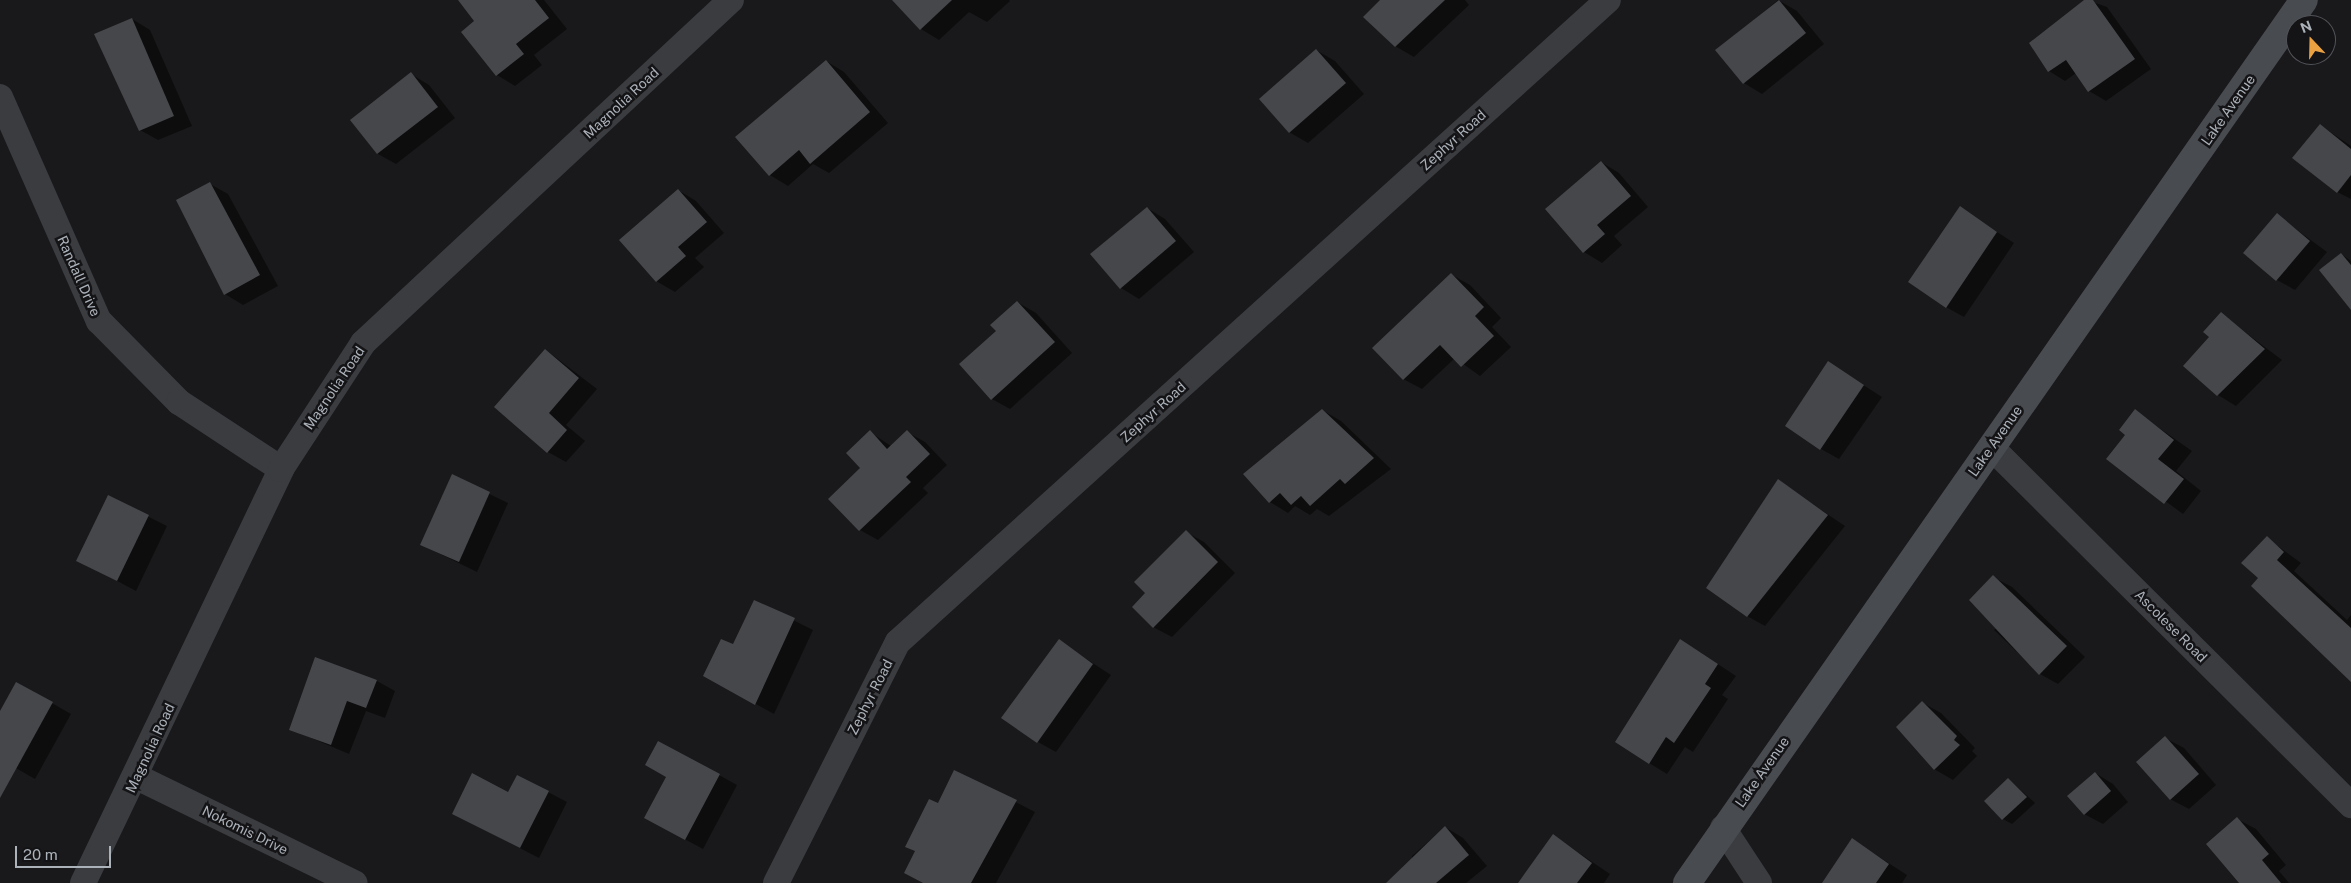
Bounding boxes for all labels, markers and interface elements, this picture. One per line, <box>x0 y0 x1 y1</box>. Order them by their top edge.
north arrow <box>2286 15 2336 65</box>
text: N <box>2298 18 2314 36</box>
street label: Magnolia Road <box>580 64 662 142</box>
street label: Lake Avenue <box>2197 71 2259 149</box>
street label: Zephyr Road <box>1417 106 1489 174</box>
street label: Randall Drive <box>54 233 104 319</box>
street label: Magnolia Road <box>300 343 368 433</box>
street label: Zephyr Road <box>1117 378 1189 446</box>
street label: Lake Avenue <box>1964 402 2026 480</box>
street label: Ascolese Road <box>2131 586 2211 666</box>
street label: Zephyr Road <box>844 657 896 737</box>
street label: Magnolia Road <box>122 701 178 795</box>
street label: Lake Avenue <box>1731 733 1793 811</box>
street label: Nokomis Drive <box>199 802 291 858</box>
scale bar <box>18 836 114 868</box>
text: 20 m <box>23 846 58 863</box>

